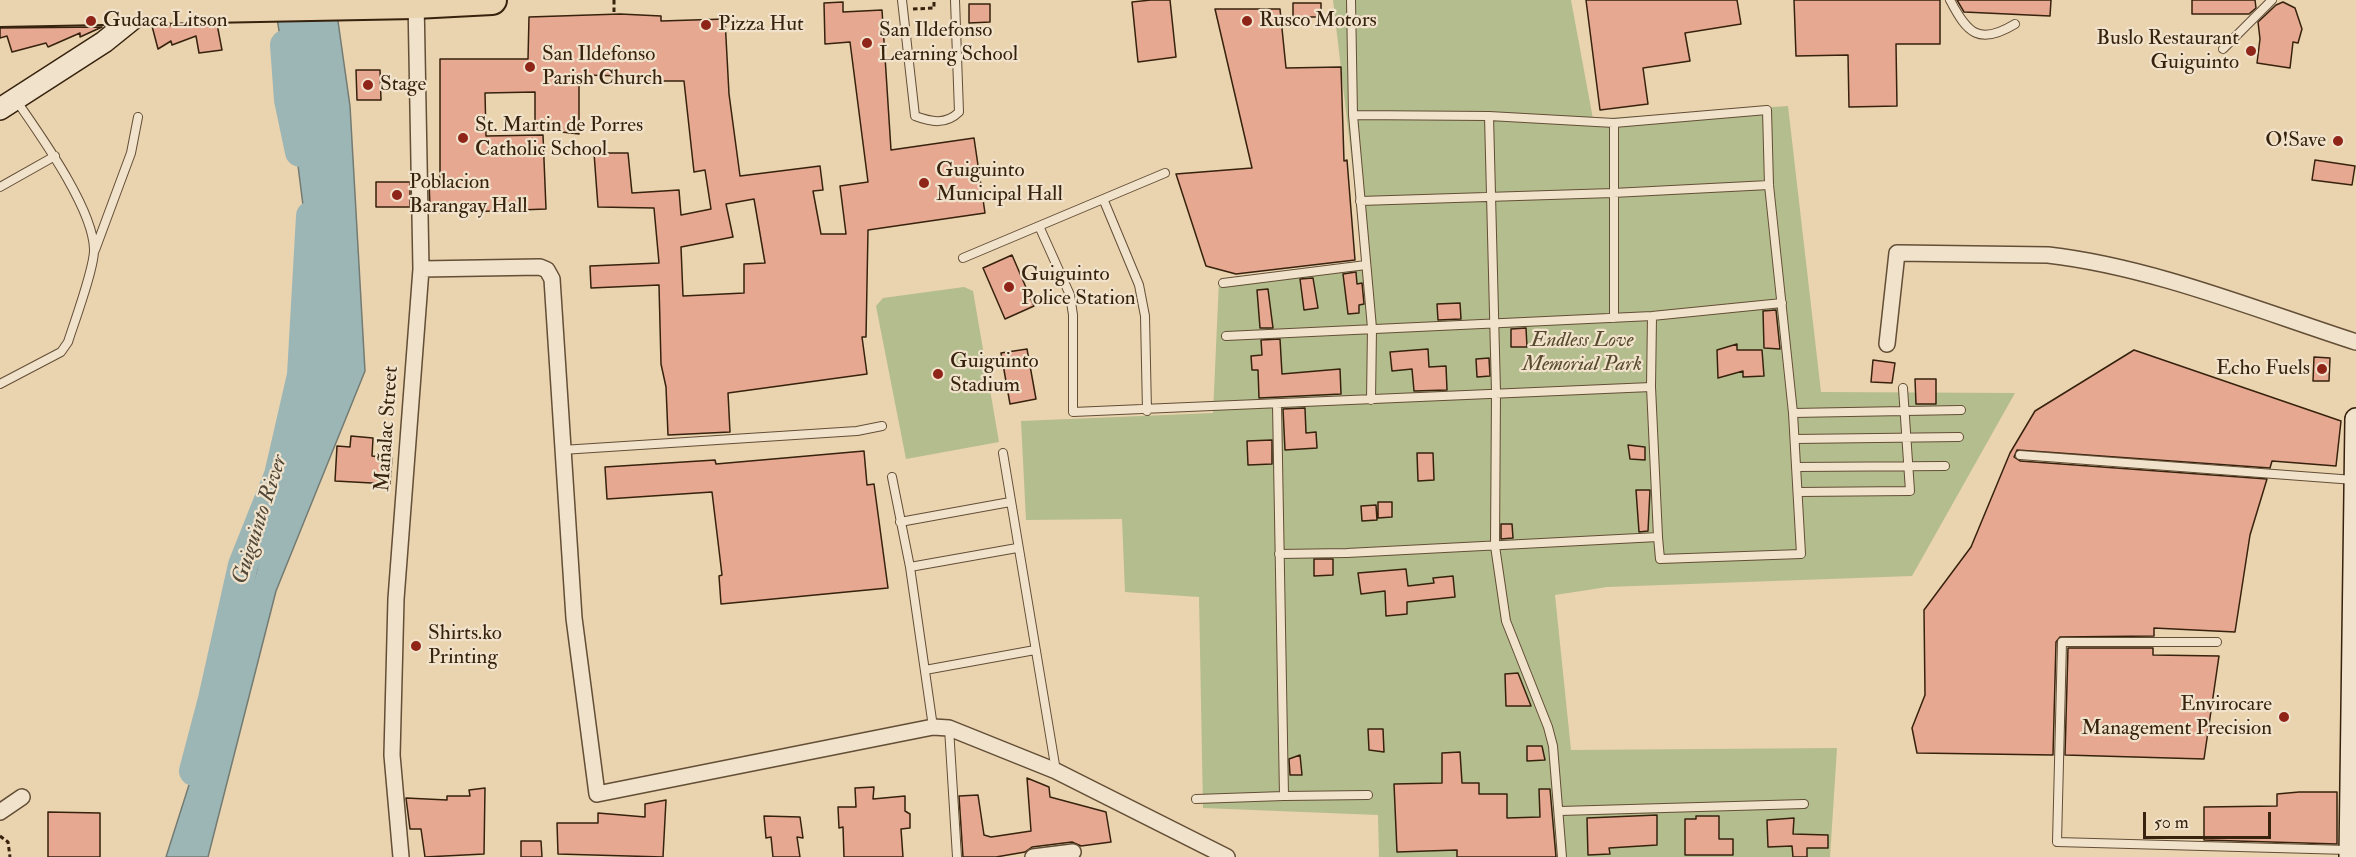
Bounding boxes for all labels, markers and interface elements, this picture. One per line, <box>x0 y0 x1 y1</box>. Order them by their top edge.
place label: Gudaca Litson <box>103 8 228 34</box>
place label: Rusco Motors <box>1259 8 1377 34</box>
place label: Pizza Hut <box>718 12 804 38</box>
marker: Gudaca Litson <box>84 14 98 28</box>
marker: Rusco Motors <box>1240 14 1254 28</box>
marker: Pizza Hut <box>699 18 713 32</box>
place label: San Ildefonso Learning School <box>879 18 1018 68</box>
place label: Buslo Restaurant Guiguinto <box>2096 26 2239 76</box>
marker: San Ildefonso Learning School <box>860 36 874 50</box>
place label: San Ildefonso Parish Church <box>542 42 663 92</box>
marker: Buslo Restaurant Guiguinto <box>2244 44 2258 58</box>
marker: San Ildefonso Parish Church <box>523 60 537 74</box>
place label: Stage <box>380 72 426 98</box>
marker: Stage <box>361 78 375 92</box>
place label: St. Martin de Porres Catholic School <box>475 113 643 163</box>
place label: O!Save <box>2265 128 2326 154</box>
marker: St. Martin de Porres Catholic School <box>456 131 470 145</box>
marker: O!Save <box>2331 134 2345 148</box>
place label: Guiguinto Municipal Hall <box>936 158 1063 208</box>
place label: Poblacion Barangay Hall <box>409 170 528 220</box>
marker: Guiguinto Municipal Hall <box>917 176 931 190</box>
marker: Poblacion Barangay Hall <box>390 188 404 202</box>
place label: Guiguinto Police Station <box>1021 262 1136 312</box>
marker: Guiguinto Police Station <box>1002 280 1016 294</box>
park label: Endless Love Memorial Park <box>1522 328 1642 378</box>
place label: Guiguinto Stadium <box>950 349 1039 399</box>
place label: Echo Fuels <box>2216 356 2310 382</box>
marker: Echo Fuels <box>2315 362 2329 376</box>
street label: Mañalac Street <box>371 365 405 493</box>
marker: Guiguinto Stadium <box>931 367 945 381</box>
water label: Guiguinto River <box>228 452 294 588</box>
place label: Shirts.ko Printing <box>428 621 502 671</box>
marker: Shirts.ko Printing <box>409 639 423 653</box>
place label: Envirocare Management Precision <box>2081 692 2272 742</box>
marker: Envirocare Management Precision <box>2277 710 2291 724</box>
scale bar <box>2146 800 2274 838</box>
text: 50 m <box>2154 811 2189 834</box>

